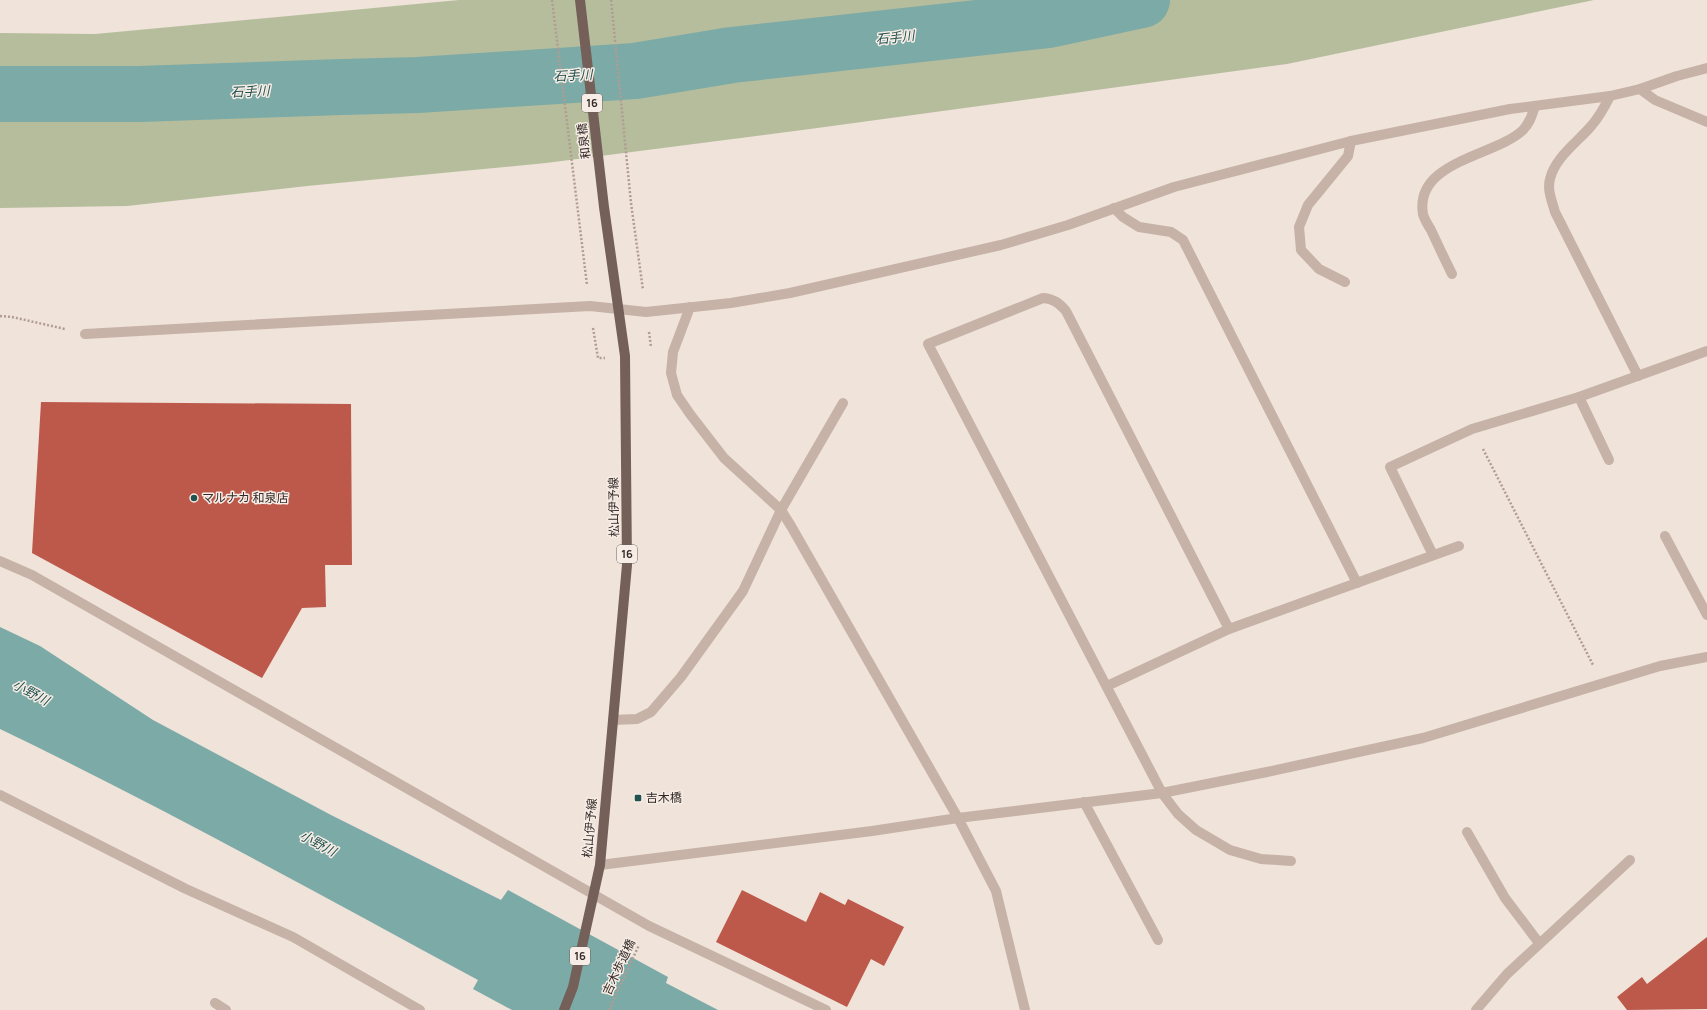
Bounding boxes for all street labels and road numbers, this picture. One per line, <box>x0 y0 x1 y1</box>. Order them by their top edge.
road number: 16 <box>582 94 602 112</box>
street label: 和泉橋 <box>573 122 594 160</box>
street label: 松山伊予線 <box>604 477 623 537</box>
road number: 16 <box>617 545 637 563</box>
street label: 松山伊予線 <box>578 797 601 859</box>
street label: 吉木歩道橋 <box>598 936 639 998</box>
road number: 16 <box>570 947 590 965</box>

